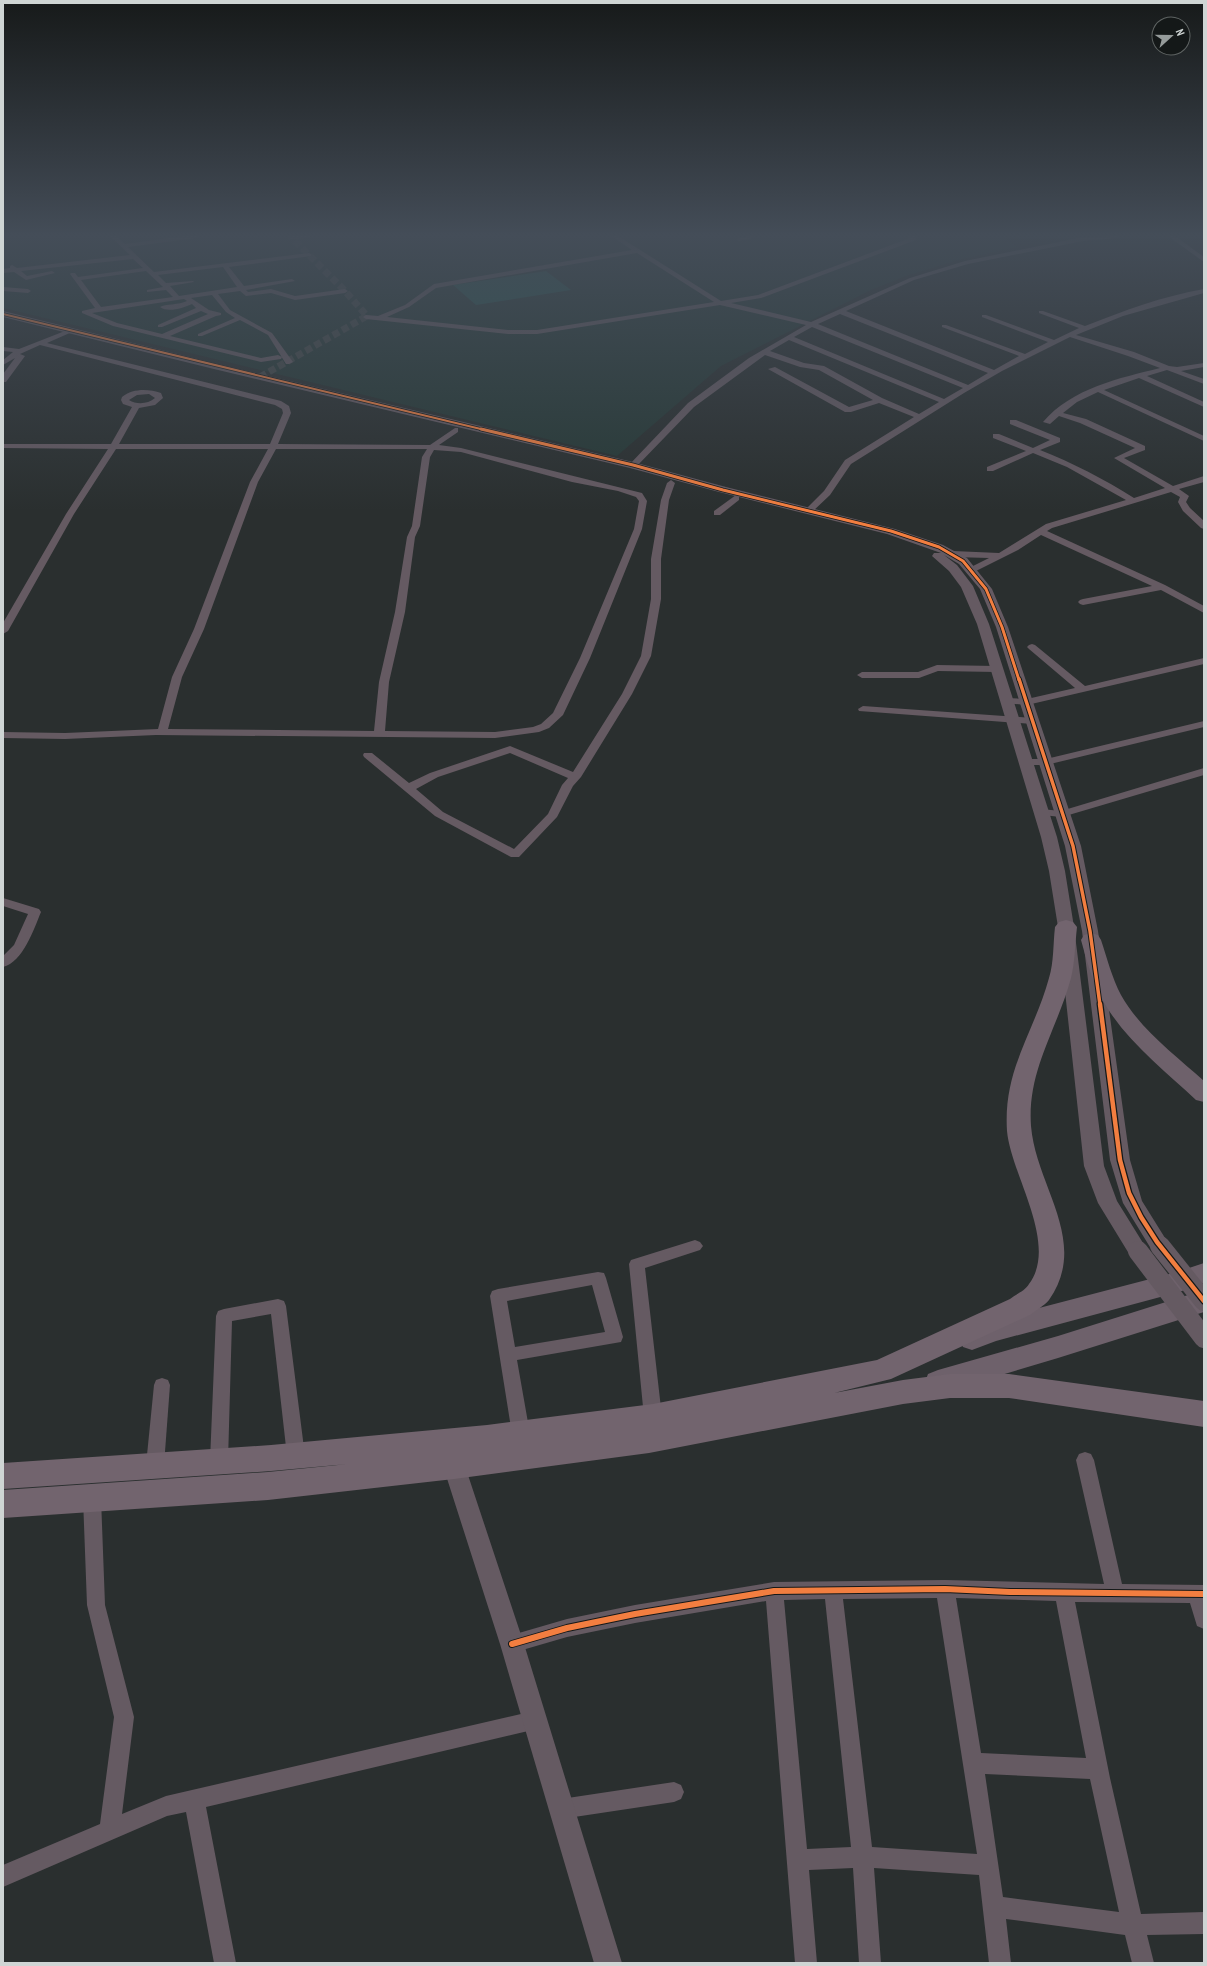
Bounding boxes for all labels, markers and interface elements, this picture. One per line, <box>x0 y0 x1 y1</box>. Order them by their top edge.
north arrow <box>1151 16 1191 56</box>
text: N <box>1173 27 1188 38</box>

